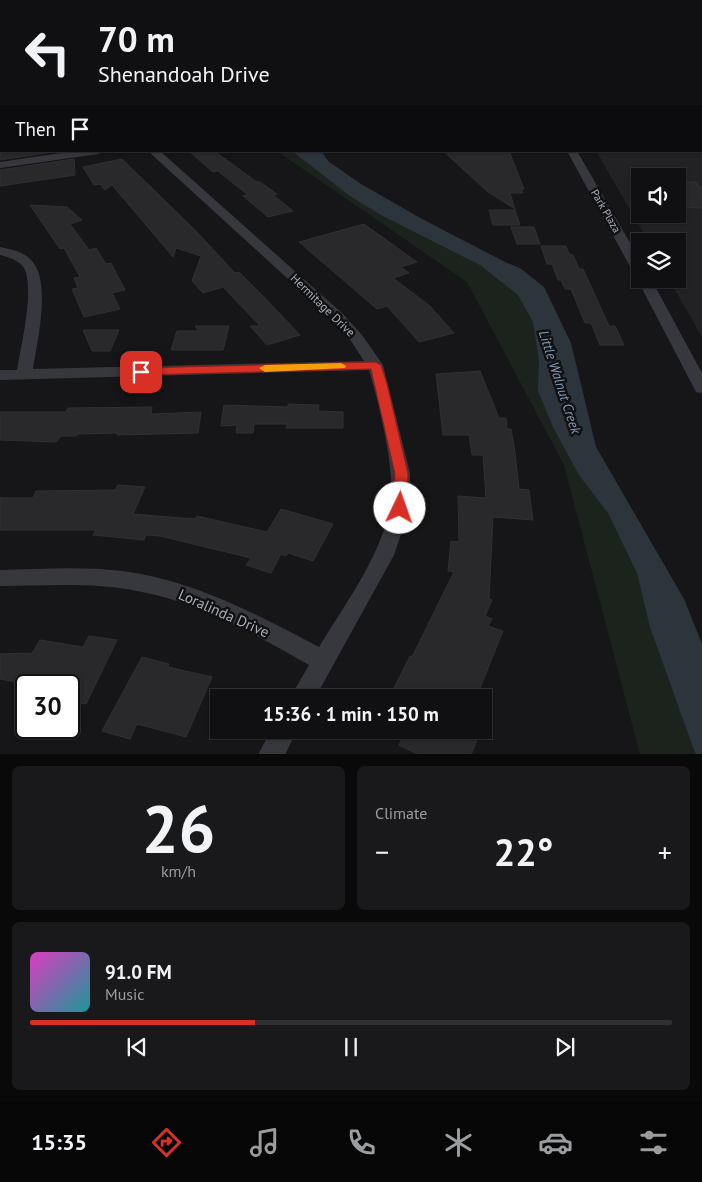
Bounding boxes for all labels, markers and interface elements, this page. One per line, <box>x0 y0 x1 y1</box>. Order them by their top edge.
text: 70 m <box>98 16 175 62</box>
icon: left <box>15 20 80 85</box>
text: Shenandoah Drive <box>98 60 270 88</box>
icon: arrive <box>66 115 94 143</box>
text: Then <box>15 117 56 141</box>
map controls <box>631 168 686 288</box>
button: sound <box>631 168 686 223</box>
street label: Park Plaza <box>588 187 624 235</box>
button: layers <box>631 233 686 288</box>
street label: Hermitage Drive <box>288 270 358 340</box>
water label: Little Walnut Creek <box>535 328 585 437</box>
pin <box>120 351 162 393</box>
icon: arrive <box>127 358 155 386</box>
position arrow <box>373 481 425 533</box>
street label: Loralinda Drive <box>176 585 272 641</box>
speed limit sign: 30 <box>15 674 80 739</box>
text: 15:36 · 1 min · 150 m <box>263 702 439 726</box>
text: 26 <box>142 786 215 870</box>
text: Climate <box>375 803 427 823</box>
text: 22° <box>494 827 553 876</box>
text: − <box>375 833 389 870</box>
text: + <box>658 833 672 870</box>
text: km/h <box>161 861 196 881</box>
text: 91.0 FM <box>105 960 172 984</box>
text: Music <box>105 984 145 1004</box>
icon: previous <box>123 1033 151 1061</box>
icon: pause <box>337 1033 365 1061</box>
icon: next <box>551 1033 579 1061</box>
icon: directions <box>149 1125 184 1160</box>
icon: music <box>247 1125 282 1160</box>
icon: phone <box>344 1125 379 1160</box>
icon: climate <box>441 1125 476 1160</box>
icon: car <box>538 1125 573 1160</box>
icon: filters <box>636 1125 671 1160</box>
text: 15:35 <box>31 1128 87 1156</box>

